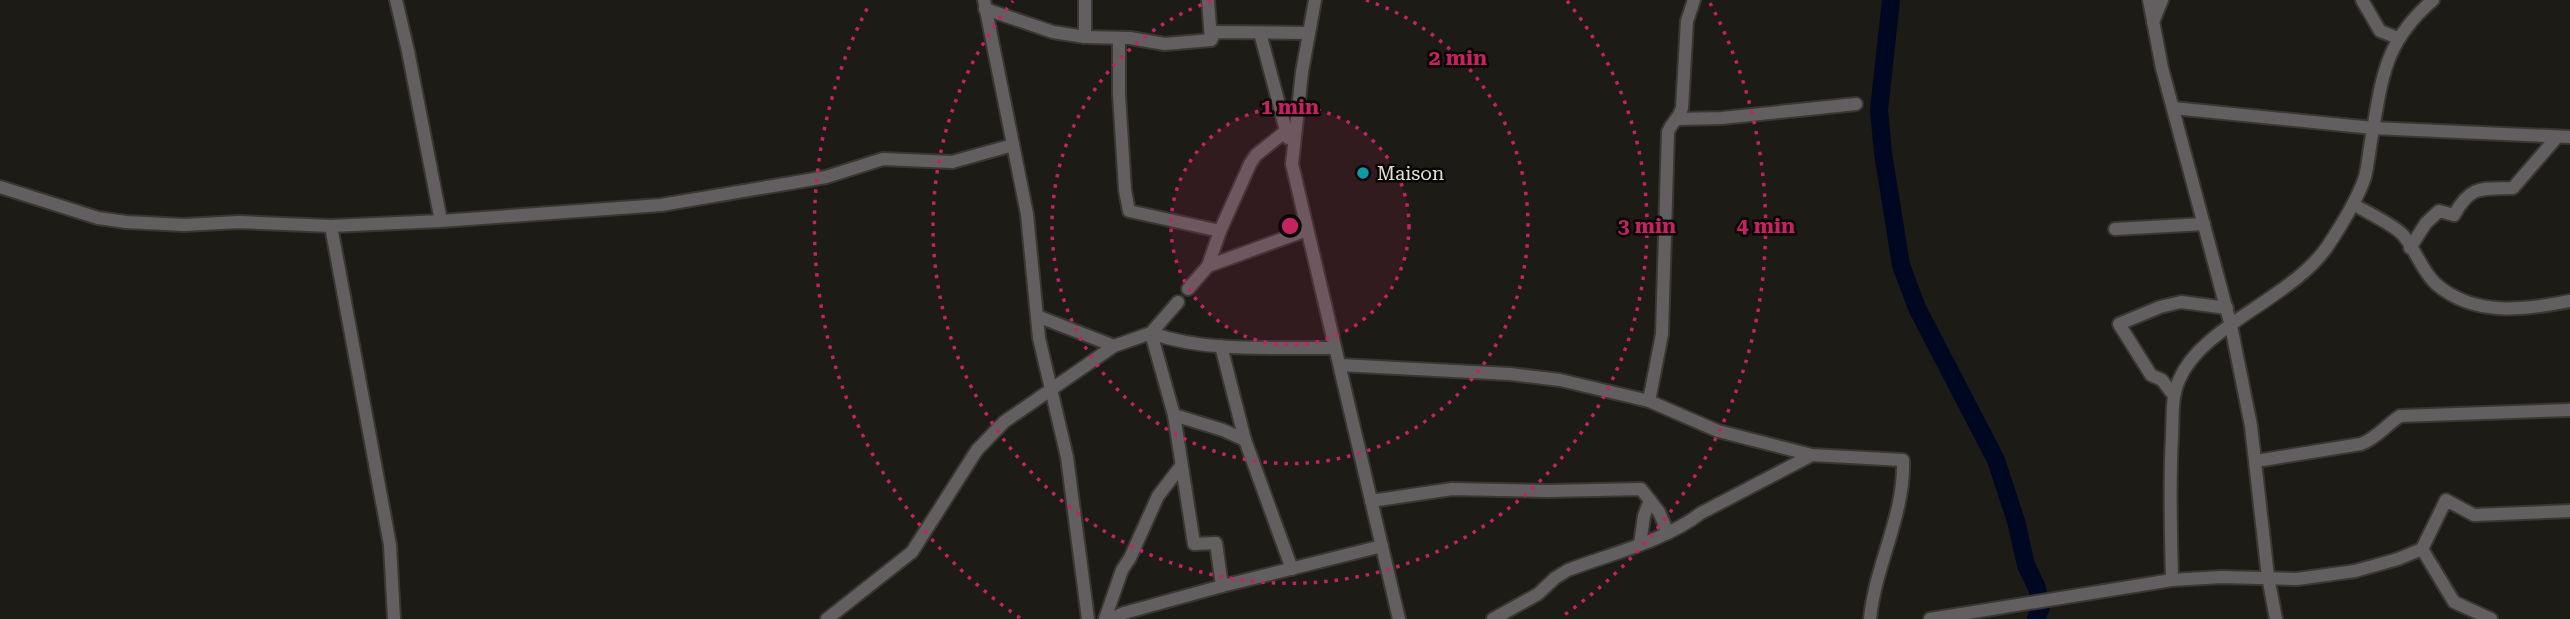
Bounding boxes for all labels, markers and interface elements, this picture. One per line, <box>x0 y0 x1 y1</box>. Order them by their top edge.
text: 2 min <box>1429 46 1487 70</box>
text: 1 min <box>1261 95 1319 119</box>
place label: Maison <box>1377 162 1444 185</box>
marker: Maison <box>1355 165 1371 181</box>
centre of rings <box>1278 214 1302 238</box>
text: 3 min <box>1618 214 1676 238</box>
text: 4 min <box>1737 214 1795 238</box>

